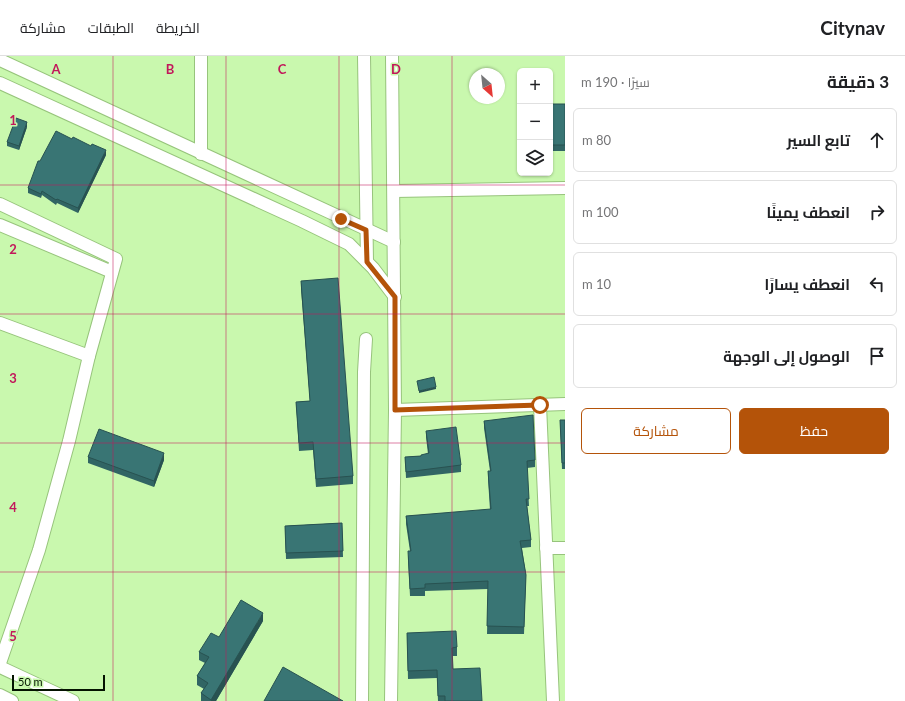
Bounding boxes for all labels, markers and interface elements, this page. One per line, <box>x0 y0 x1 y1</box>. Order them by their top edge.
text: Citynav <box>820 16 885 39</box>
text: مشاركة <box>20 19 66 36</box>
text: الطبقات <box>88 19 134 36</box>
text: الخريطة <box>156 19 200 36</box>
text: A <box>50 61 61 77</box>
text: B <box>166 61 175 77</box>
text: C <box>278 61 287 77</box>
text: D <box>391 61 401 77</box>
north arrow <box>469 68 505 104</box>
map controls <box>517 68 553 176</box>
button: + <box>517 68 553 104</box>
text: 3 دقيقة <box>827 71 889 92</box>
text: سيرًا · 190 m <box>581 74 650 90</box>
button: − <box>517 104 553 140</box>
text: 1 <box>9 112 17 128</box>
icon: ahead <box>866 129 888 151</box>
text: تابع السير <box>787 131 850 149</box>
text: 80 m <box>582 132 611 148</box>
button: layers <box>517 140 553 176</box>
icon: right <box>866 201 888 223</box>
text: انعطف يمينًا <box>766 203 850 221</box>
text: 100 m <box>582 204 619 220</box>
route end <box>332 210 350 228</box>
text: 2 <box>9 241 17 257</box>
icon: left <box>866 273 888 295</box>
text: انعطف يسارًا <box>765 275 850 293</box>
text: 10 m <box>582 276 611 292</box>
icon: arrive <box>866 345 888 367</box>
text: الوصول إلى الوجهة <box>723 347 850 365</box>
text: 3 <box>9 370 17 386</box>
route start <box>531 396 549 414</box>
button: مشاركة <box>581 408 731 454</box>
button: حفظ <box>739 408 889 454</box>
text: 4 <box>9 499 17 515</box>
text: 5 <box>9 628 17 644</box>
scale bar <box>12 673 105 692</box>
text: 50 m <box>18 675 43 688</box>

